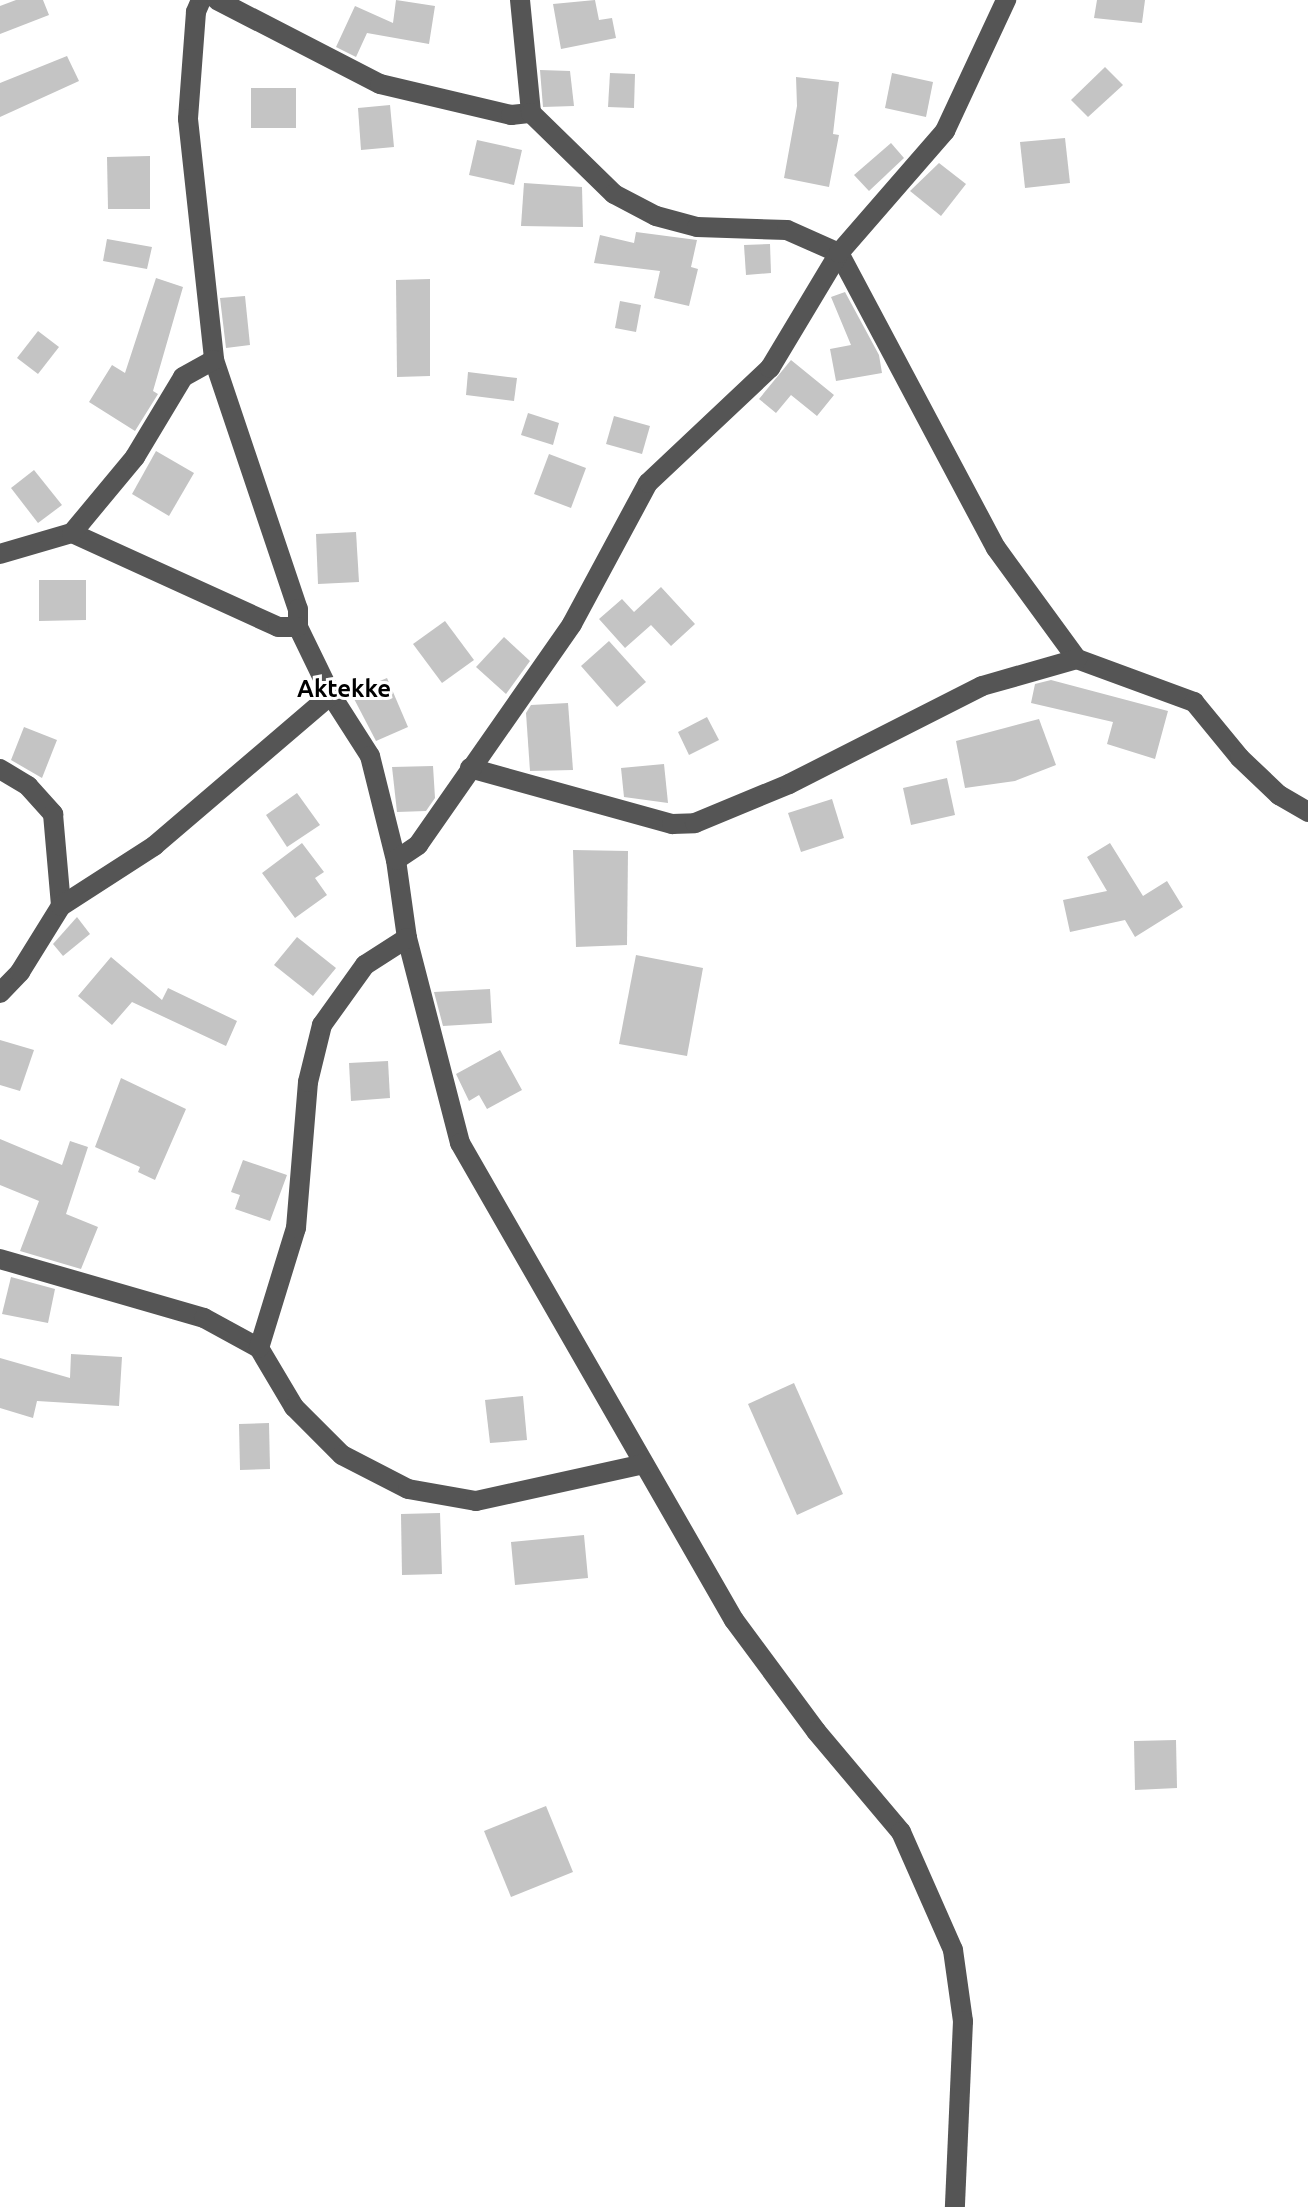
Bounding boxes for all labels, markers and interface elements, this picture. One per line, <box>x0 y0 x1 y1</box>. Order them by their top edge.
district label: Aktekke <box>297 675 391 703</box>

